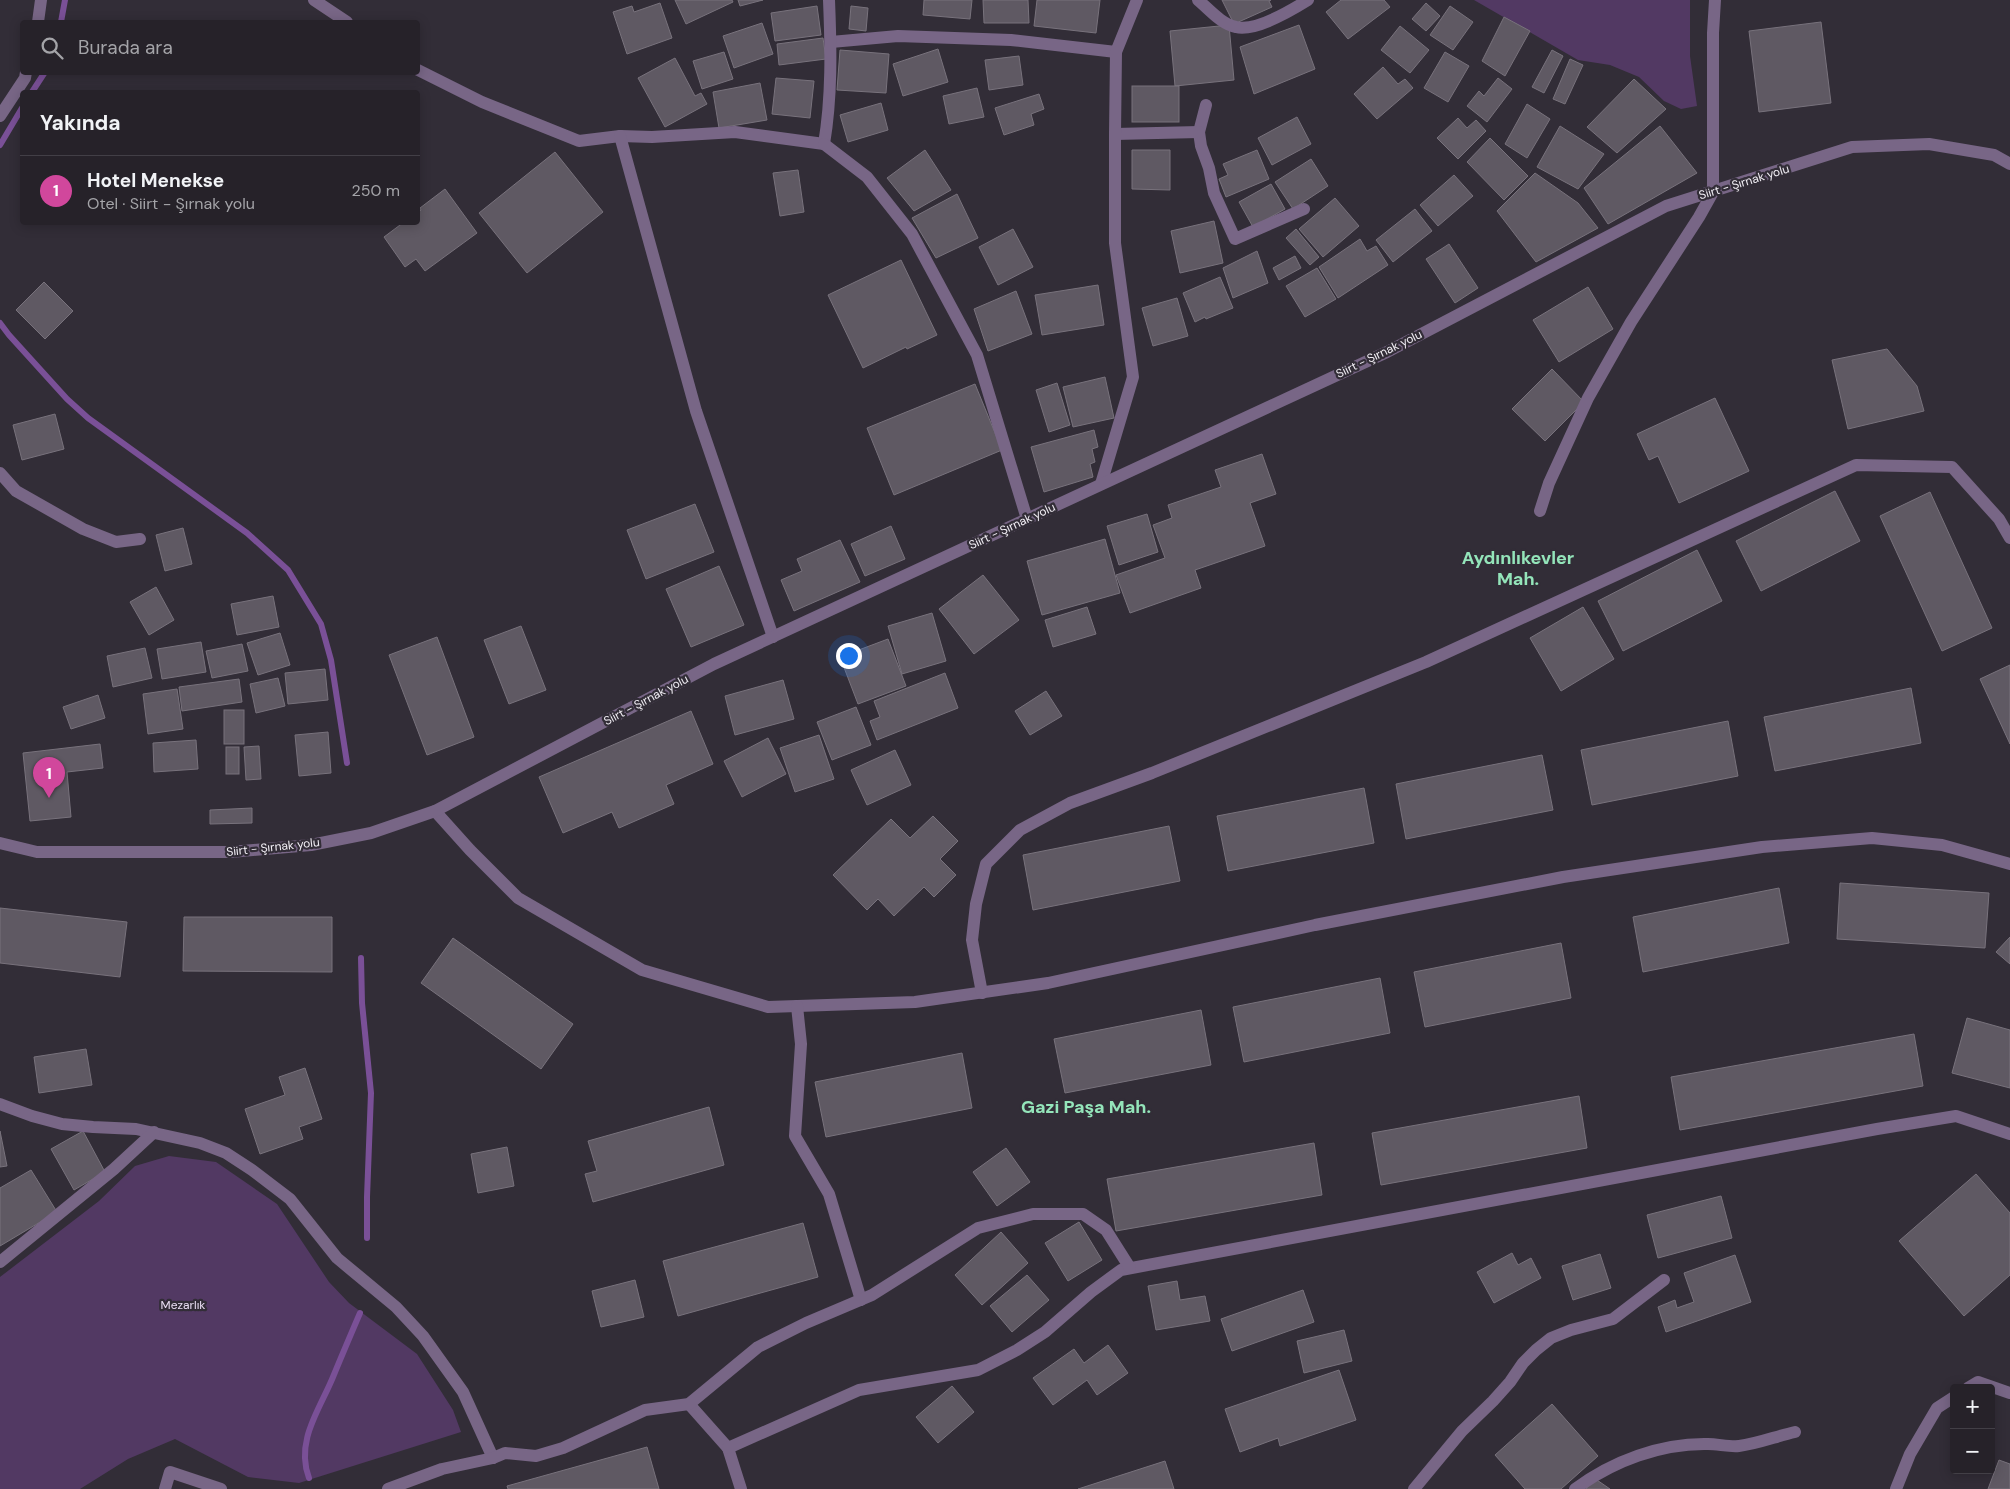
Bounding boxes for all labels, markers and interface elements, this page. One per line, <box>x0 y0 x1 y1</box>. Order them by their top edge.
search box <box>20 20 420 75</box>
icon: search <box>38 34 66 62</box>
text: Burada ara <box>78 35 173 60</box>
text: Yakında <box>40 109 121 137</box>
street label: Siirt - Şırnak yolu <box>1697 161 1791 203</box>
text: Hotel Menekse <box>87 168 224 193</box>
text: 1 <box>53 180 59 201</box>
text: 250 m <box>352 180 400 201</box>
text: Otel · Siirt - Şırnak yolu <box>87 193 255 214</box>
street label: Siirt - Şırnak yolu <box>1333 326 1425 382</box>
street label: Siirt - Şırnak yolu <box>966 499 1058 553</box>
district label: Aydınlıkevler Mah. <box>1462 546 1574 591</box>
your location <box>836 643 862 669</box>
street label: Siirt - Şırnak yolu <box>601 671 691 729</box>
pin: 1 <box>33 757 65 798</box>
street label: Siirt - Şırnak yolu <box>225 834 321 860</box>
district label: Gazi Paşa Mah. <box>1021 1095 1151 1119</box>
park label: Mezarlık <box>161 1297 205 1313</box>
map controls <box>1950 1384 1995 1474</box>
button: + <box>1950 1384 1995 1429</box>
button: − <box>1950 1429 1995 1474</box>

